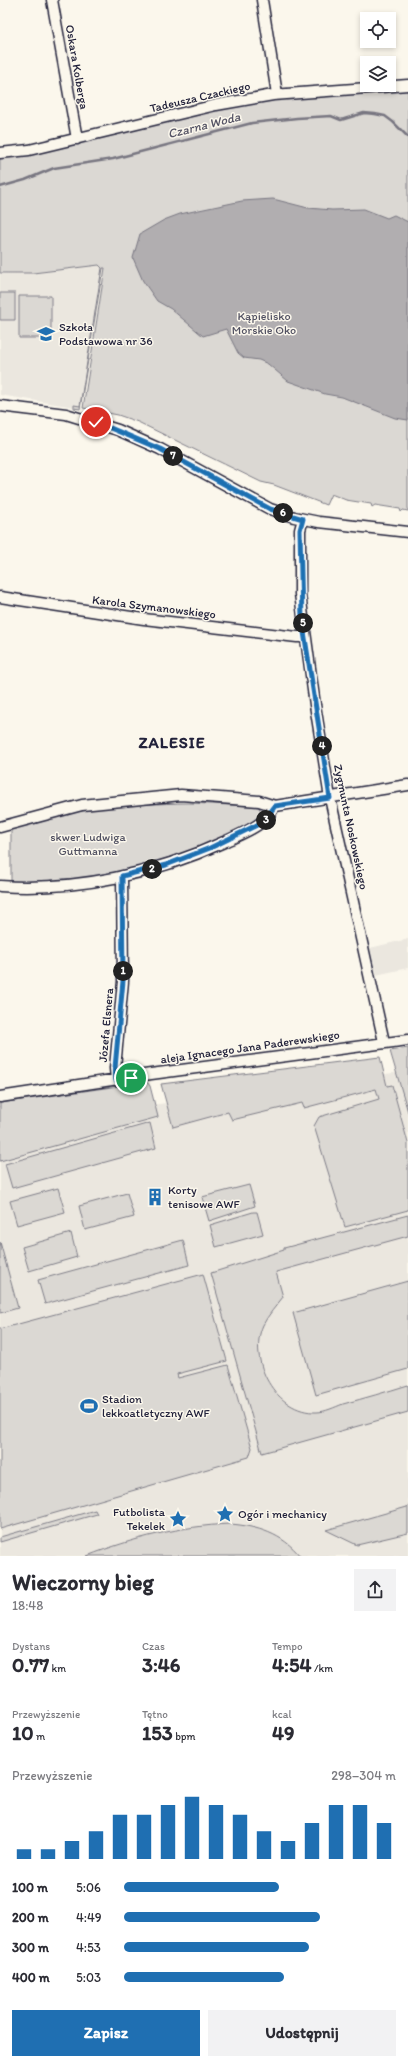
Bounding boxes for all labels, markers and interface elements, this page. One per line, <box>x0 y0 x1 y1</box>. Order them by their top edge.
map controls <box>360 12 396 92</box>
button: locate <box>360 12 396 48</box>
street label: Oskara Kolberga <box>63 24 91 111</box>
button: layers <box>360 56 396 92</box>
street label: Tadeusza Czackiego <box>148 79 252 115</box>
water label: Czarna Woda <box>166 109 242 141</box>
park label: Kąpielisko Morskie Oko <box>232 309 296 337</box>
place label: Szkoła Podstawowa nr 36 <box>59 320 153 348</box>
school or university icon: Szkoła Podstawowa nr 36 <box>36 324 56 344</box>
pin <box>79 405 113 439</box>
icon: check <box>85 411 107 433</box>
pin: 7 <box>163 446 183 466</box>
text: 7 <box>170 449 176 462</box>
pin: 6 <box>273 503 293 523</box>
text: 6 <box>280 506 286 519</box>
street label: Karola Szymanowskiego <box>91 592 217 622</box>
pin: 5 <box>293 613 313 633</box>
text: 5 <box>300 616 306 629</box>
district label: ZALESIE <box>138 733 206 752</box>
pin: 4 <box>312 736 332 756</box>
text: 4 <box>319 739 325 752</box>
street label: Zygmunta Noskowskiego <box>331 763 371 891</box>
pin: 3 <box>256 810 276 830</box>
text: 3 <box>263 813 269 826</box>
park label: skwer Ludwiga Guttmanna <box>50 830 126 858</box>
pin: 2 <box>142 859 162 879</box>
text: 2 <box>149 862 155 875</box>
pin: 1 <box>113 961 133 981</box>
text: 1 <box>120 964 126 977</box>
street label: Józefa Elsnera <box>96 986 116 1063</box>
street label: aleja Ignacego Jana Paderewskiego <box>160 1027 340 1067</box>
pin <box>114 1061 148 1095</box>
icon: arrive <box>120 1067 142 1089</box>
place label: Korty tenisowe AWF <box>168 1183 241 1211</box>
building icon: Korty tenisowe AWF <box>145 1187 165 1207</box>
place label: Stadion lekkoatletyczny AWF <box>102 1392 210 1420</box>
sports icon: Stadion lekkoatletyczny AWF <box>79 1396 99 1416</box>
place icon: Ogór i mechanicy <box>215 1504 235 1524</box>
place label: Futbolista Tekelek <box>113 1505 166 1533</box>
place label: Ogór i mechanicy <box>238 1507 327 1521</box>
place icon: Futbolista Tekelek <box>168 1509 188 1529</box>
text: Wieczorny bieg <box>12 1569 154 1596</box>
button: share <box>354 1569 396 1611</box>
text: 18:48 <box>12 1598 43 1613</box>
text: Dystans <box>12 1640 50 1653</box>
text: Czas <box>142 1640 165 1653</box>
text: Tempo <box>272 1640 303 1653</box>
text: 0.77 <box>12 1653 49 1677</box>
text: 3:46 <box>142 1653 180 1677</box>
text: 4:54 <box>272 1653 311 1677</box>
text: km <box>49 1662 66 1675</box>
text: /km <box>311 1662 333 1675</box>
text: Przewyższenie <box>12 1708 80 1721</box>
text: Tętno <box>142 1708 168 1721</box>
text: kcal <box>272 1708 292 1721</box>
text: 10 <box>12 1721 34 1745</box>
text: 153 <box>142 1721 173 1745</box>
text: 49 <box>272 1721 294 1745</box>
text: m <box>34 1730 45 1743</box>
text: bpm <box>173 1730 196 1743</box>
text: Przewyższenie <box>12 1768 93 1783</box>
text: 298–304 m <box>331 1768 396 1783</box>
text: 100 m <box>12 1880 48 1895</box>
text: 5:06 <box>76 1880 101 1895</box>
text: 200 m <box>12 1910 49 1925</box>
text: 4:49 <box>76 1910 102 1925</box>
text: 300 m <box>12 1940 49 1955</box>
text: 4:53 <box>76 1940 101 1955</box>
text: 400 m <box>12 1970 50 1985</box>
text: 5:03 <box>76 1970 101 1985</box>
button: Zapisz <box>12 2010 200 2056</box>
button: Udostępnij <box>208 2010 396 2056</box>

